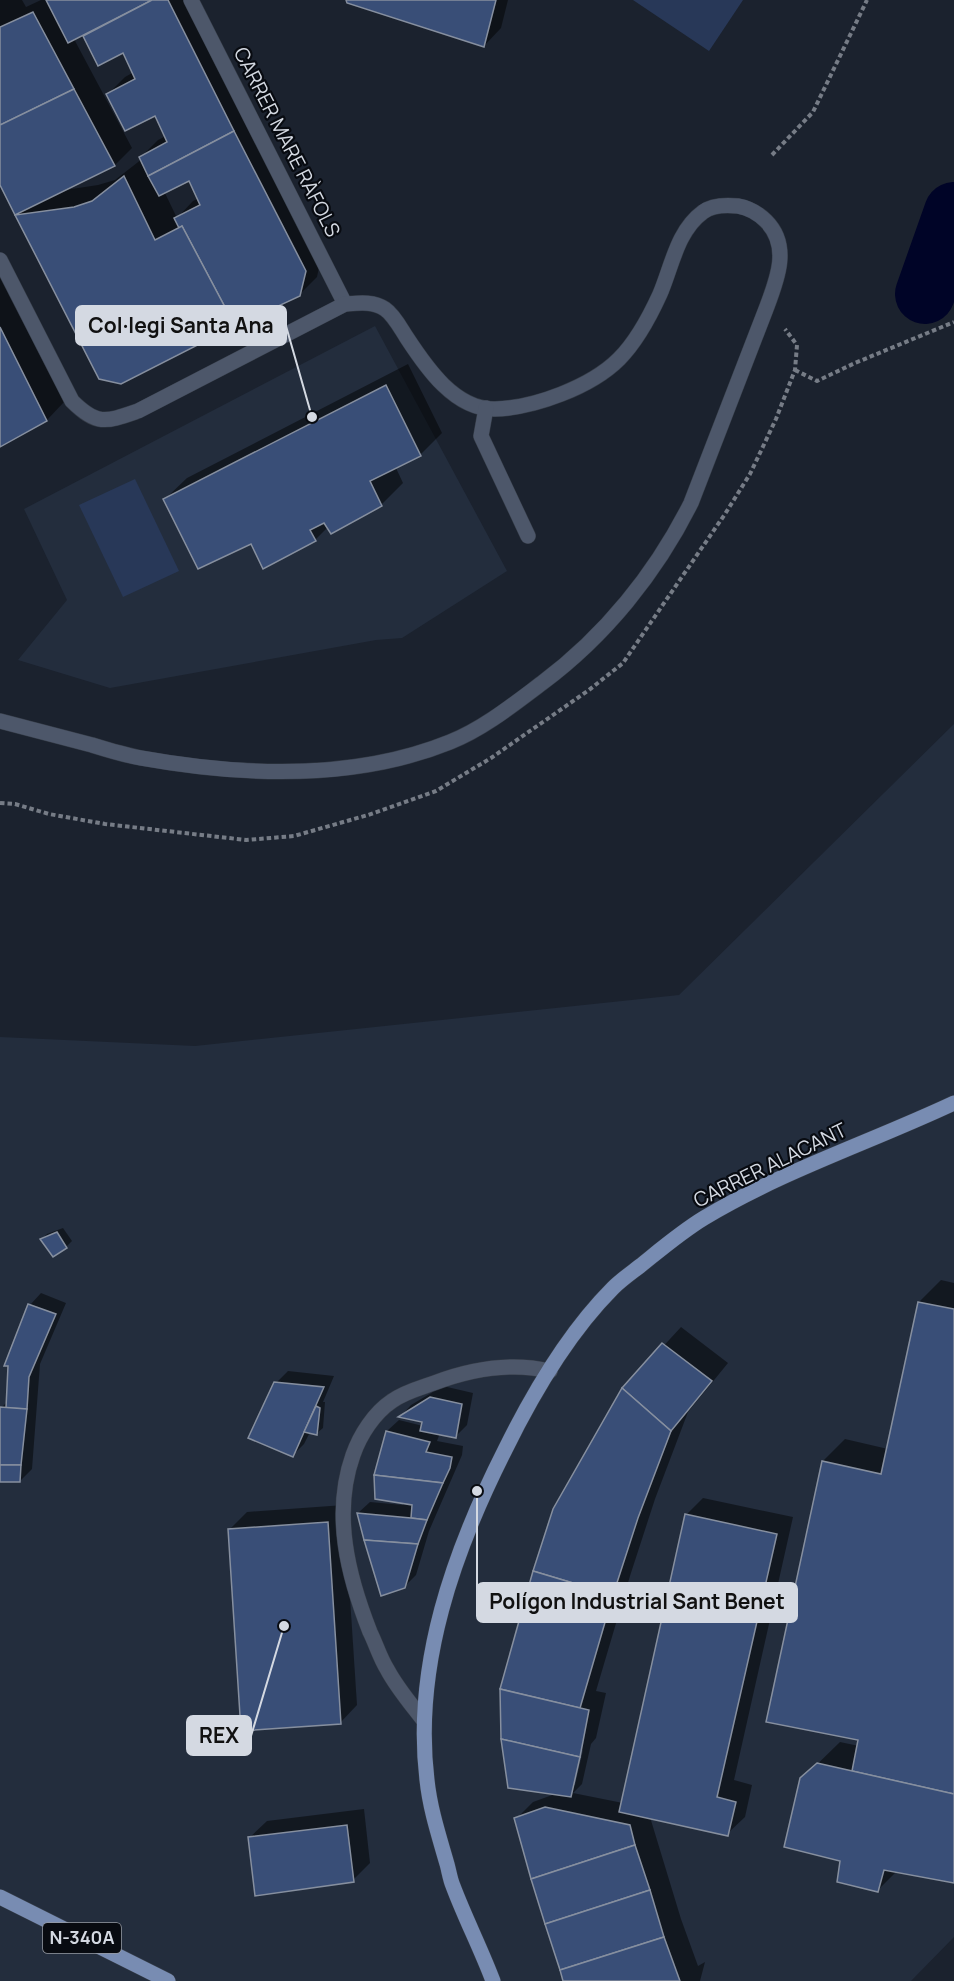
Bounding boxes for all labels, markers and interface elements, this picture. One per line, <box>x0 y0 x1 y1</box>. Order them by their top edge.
street label: CARRER MARE RÀFOLS <box>228 42 347 241</box>
callout: Col·legi Santa Ana <box>76 306 286 345</box>
text: Col·legi Santa Ana <box>88 311 274 339</box>
street label: CARRER ALACANT <box>689 1116 851 1213</box>
callout: Polígon Industrial Sant Benet <box>477 1583 797 1622</box>
text: Polígon Industrial Sant Benet <box>489 1587 785 1615</box>
callout: REX <box>187 1716 251 1755</box>
text: REX <box>199 1721 239 1749</box>
road number: N-340A <box>43 1923 121 1953</box>

